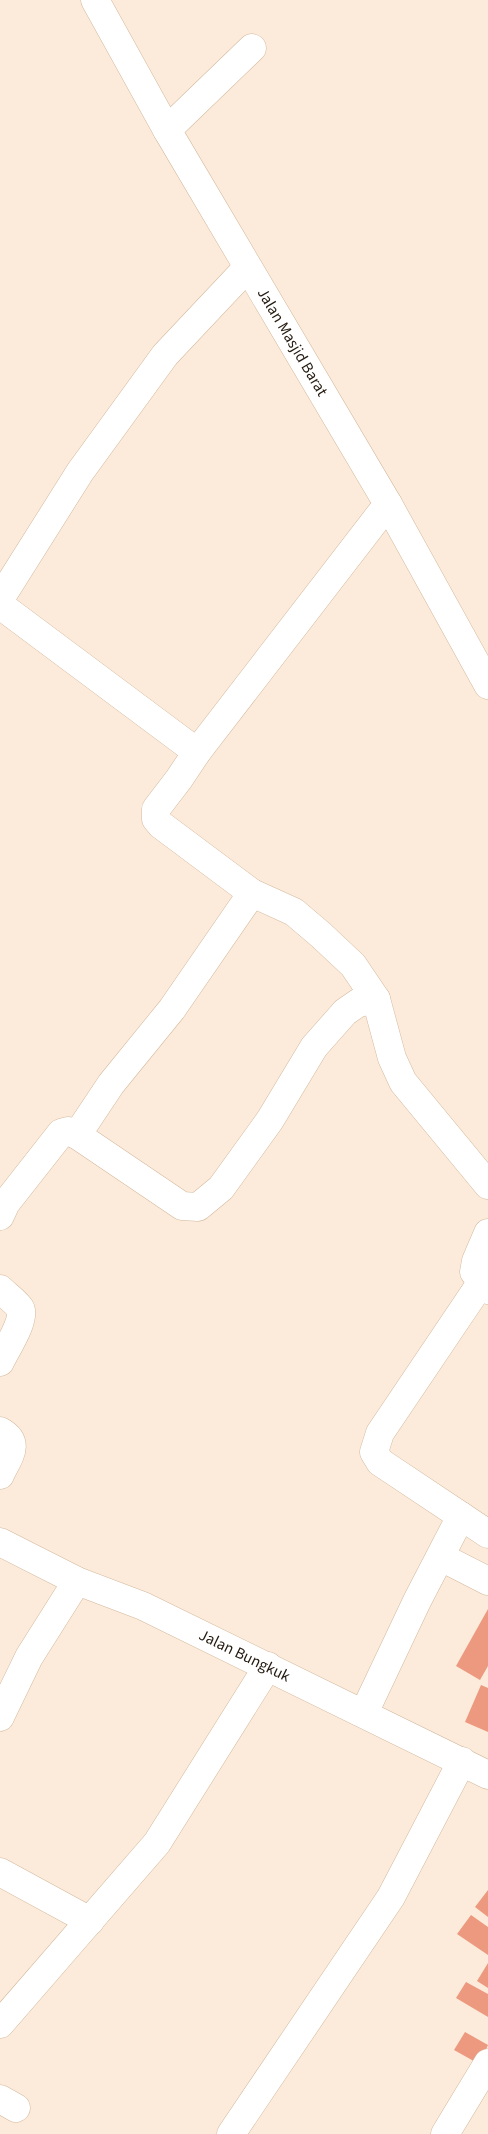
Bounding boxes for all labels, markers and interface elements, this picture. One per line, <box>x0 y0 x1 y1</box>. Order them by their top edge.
street label: Jalan Masjid Barat <box>252 284 333 401</box>
street label: Jalan Bungkuk <box>195 1624 294 1687</box>

